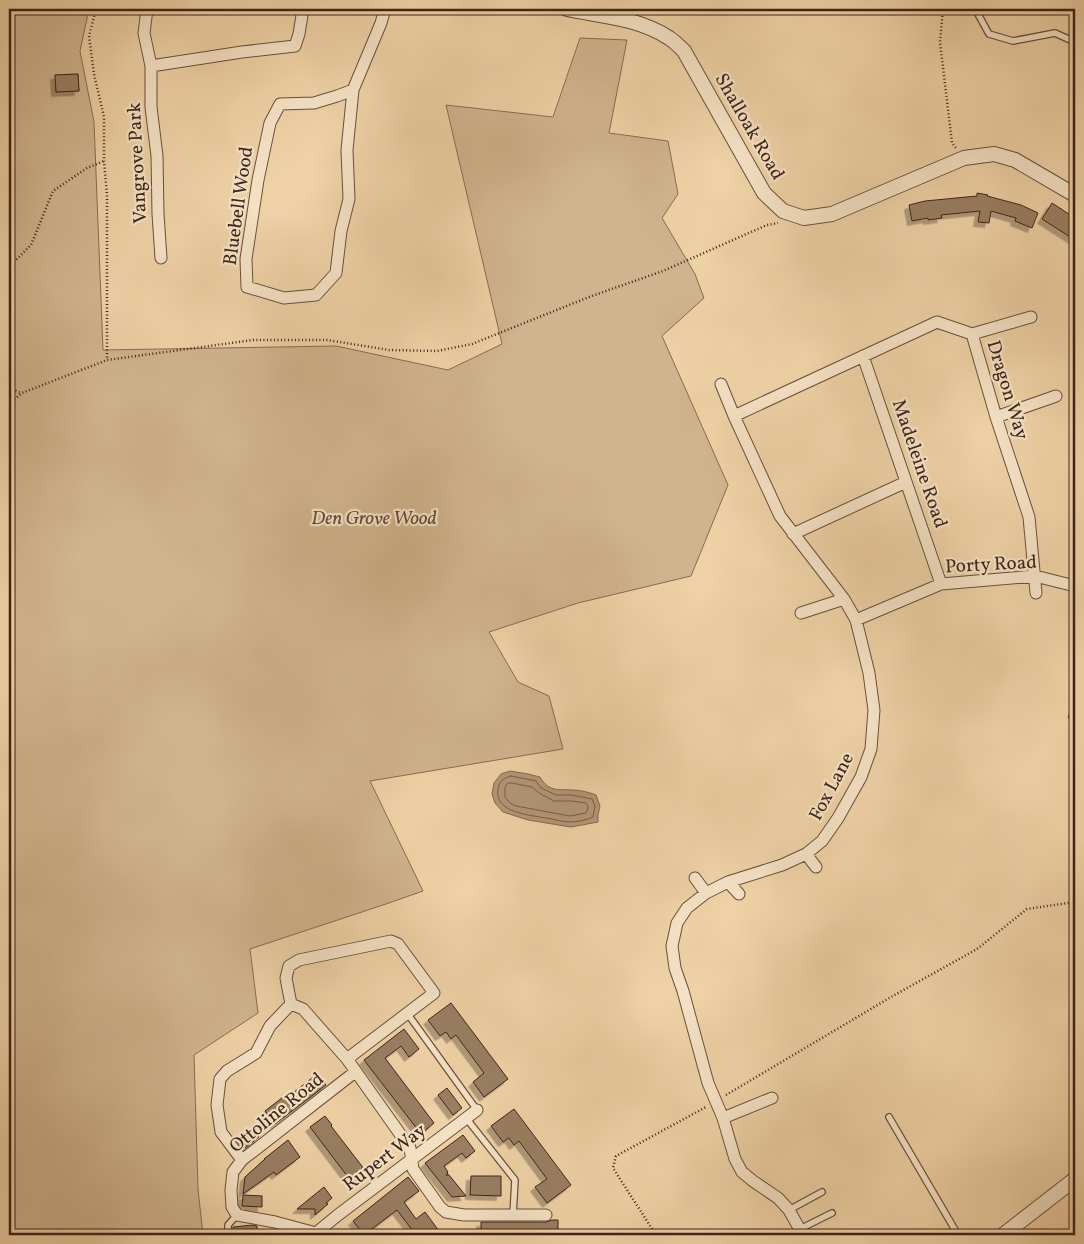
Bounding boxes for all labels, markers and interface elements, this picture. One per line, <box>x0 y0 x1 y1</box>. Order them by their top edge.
street label: Shalloak Road <box>708 69 790 185</box>
street label: Vangrove Park <box>122 102 154 224</box>
street label: Bluebell Wood <box>218 145 260 267</box>
street label: Dragon Way <box>980 337 1034 443</box>
street label: Madeleine Road <box>885 396 953 532</box>
park label: Den Grove Wood <box>311 506 437 532</box>
street label: Porty Road <box>944 550 1038 580</box>
street label: Fox Lane <box>803 748 861 826</box>
street label: Ottoline Road <box>224 1067 330 1159</box>
street label: Rupert Way <box>338 1118 432 1198</box>

